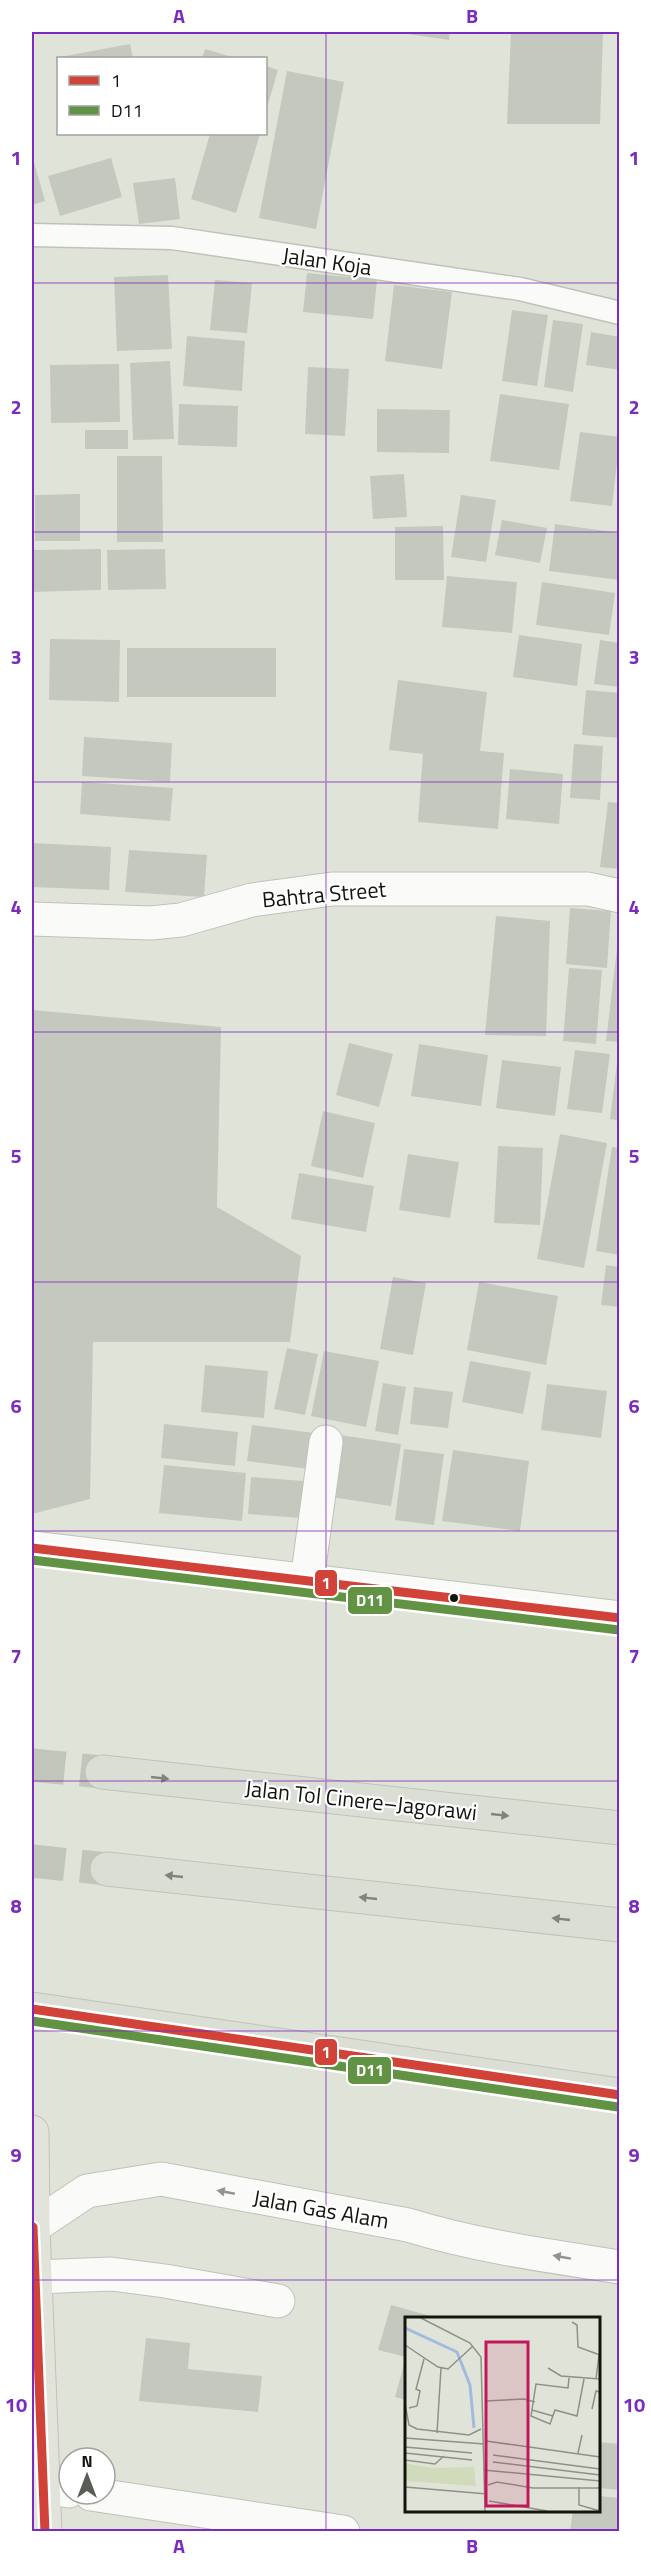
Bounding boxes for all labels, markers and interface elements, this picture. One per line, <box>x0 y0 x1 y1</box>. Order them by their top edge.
text: A <box>173 0 185 31</box>
text: B <box>466 0 478 31</box>
legend <box>57 57 267 135</box>
text: 1 <box>111 67 121 94</box>
text: D11 <box>111 97 143 124</box>
text: 1 <box>10 142 22 173</box>
text: 1 <box>628 142 640 173</box>
street label: Jalan Koja <box>280 238 374 284</box>
text: 2 <box>10 391 22 422</box>
text: 2 <box>628 391 640 422</box>
text: 3 <box>10 641 22 672</box>
text: 3 <box>628 641 640 672</box>
street label: Bahtra Street <box>261 872 388 916</box>
text: 4 <box>10 891 22 922</box>
text: 4 <box>628 891 640 922</box>
text: 5 <box>10 1140 22 1171</box>
text: 5 <box>628 1140 640 1171</box>
text: 6 <box>10 1390 22 1421</box>
text: 6 <box>628 1390 640 1421</box>
line badge: 1 <box>314 1569 338 1597</box>
text: 1 <box>322 1571 330 1595</box>
line badge: D11 <box>347 1586 393 1615</box>
text: D11 <box>356 1588 384 1612</box>
unlabelled marker <box>448 1592 460 1604</box>
text: 7 <box>10 1640 22 1671</box>
text: 7 <box>628 1640 640 1671</box>
street label: Jalan Tol Cinere–Jagorawi <box>243 1771 479 1829</box>
one-way arrow <box>151 1773 170 1783</box>
one-way arrow <box>491 1810 510 1820</box>
one-way arrow <box>164 1871 183 1881</box>
text: 8 <box>10 1890 22 1921</box>
text: 8 <box>628 1890 640 1921</box>
one-way arrow <box>358 1893 377 1902</box>
one-way arrow <box>552 1914 571 1924</box>
line badge: 1 <box>314 2038 338 2066</box>
text: 1 <box>322 2040 330 2064</box>
line badge: D11 <box>347 2056 392 2085</box>
text: D11 <box>356 2058 384 2082</box>
text: 9 <box>10 2139 22 2170</box>
text: 9 <box>628 2139 640 2170</box>
street label: Jalan Gas Alam <box>250 2180 392 2238</box>
one-way arrow <box>217 2187 236 2196</box>
one-way arrow <box>552 2253 571 2262</box>
inset map <box>405 2317 600 2512</box>
text: 10 <box>5 2389 27 2420</box>
text: 10 <box>623 2389 645 2420</box>
north arrow <box>57 2446 117 2506</box>
text: N <box>81 2449 93 2473</box>
text: A <box>173 2530 185 2561</box>
text: B <box>466 2530 478 2561</box>

